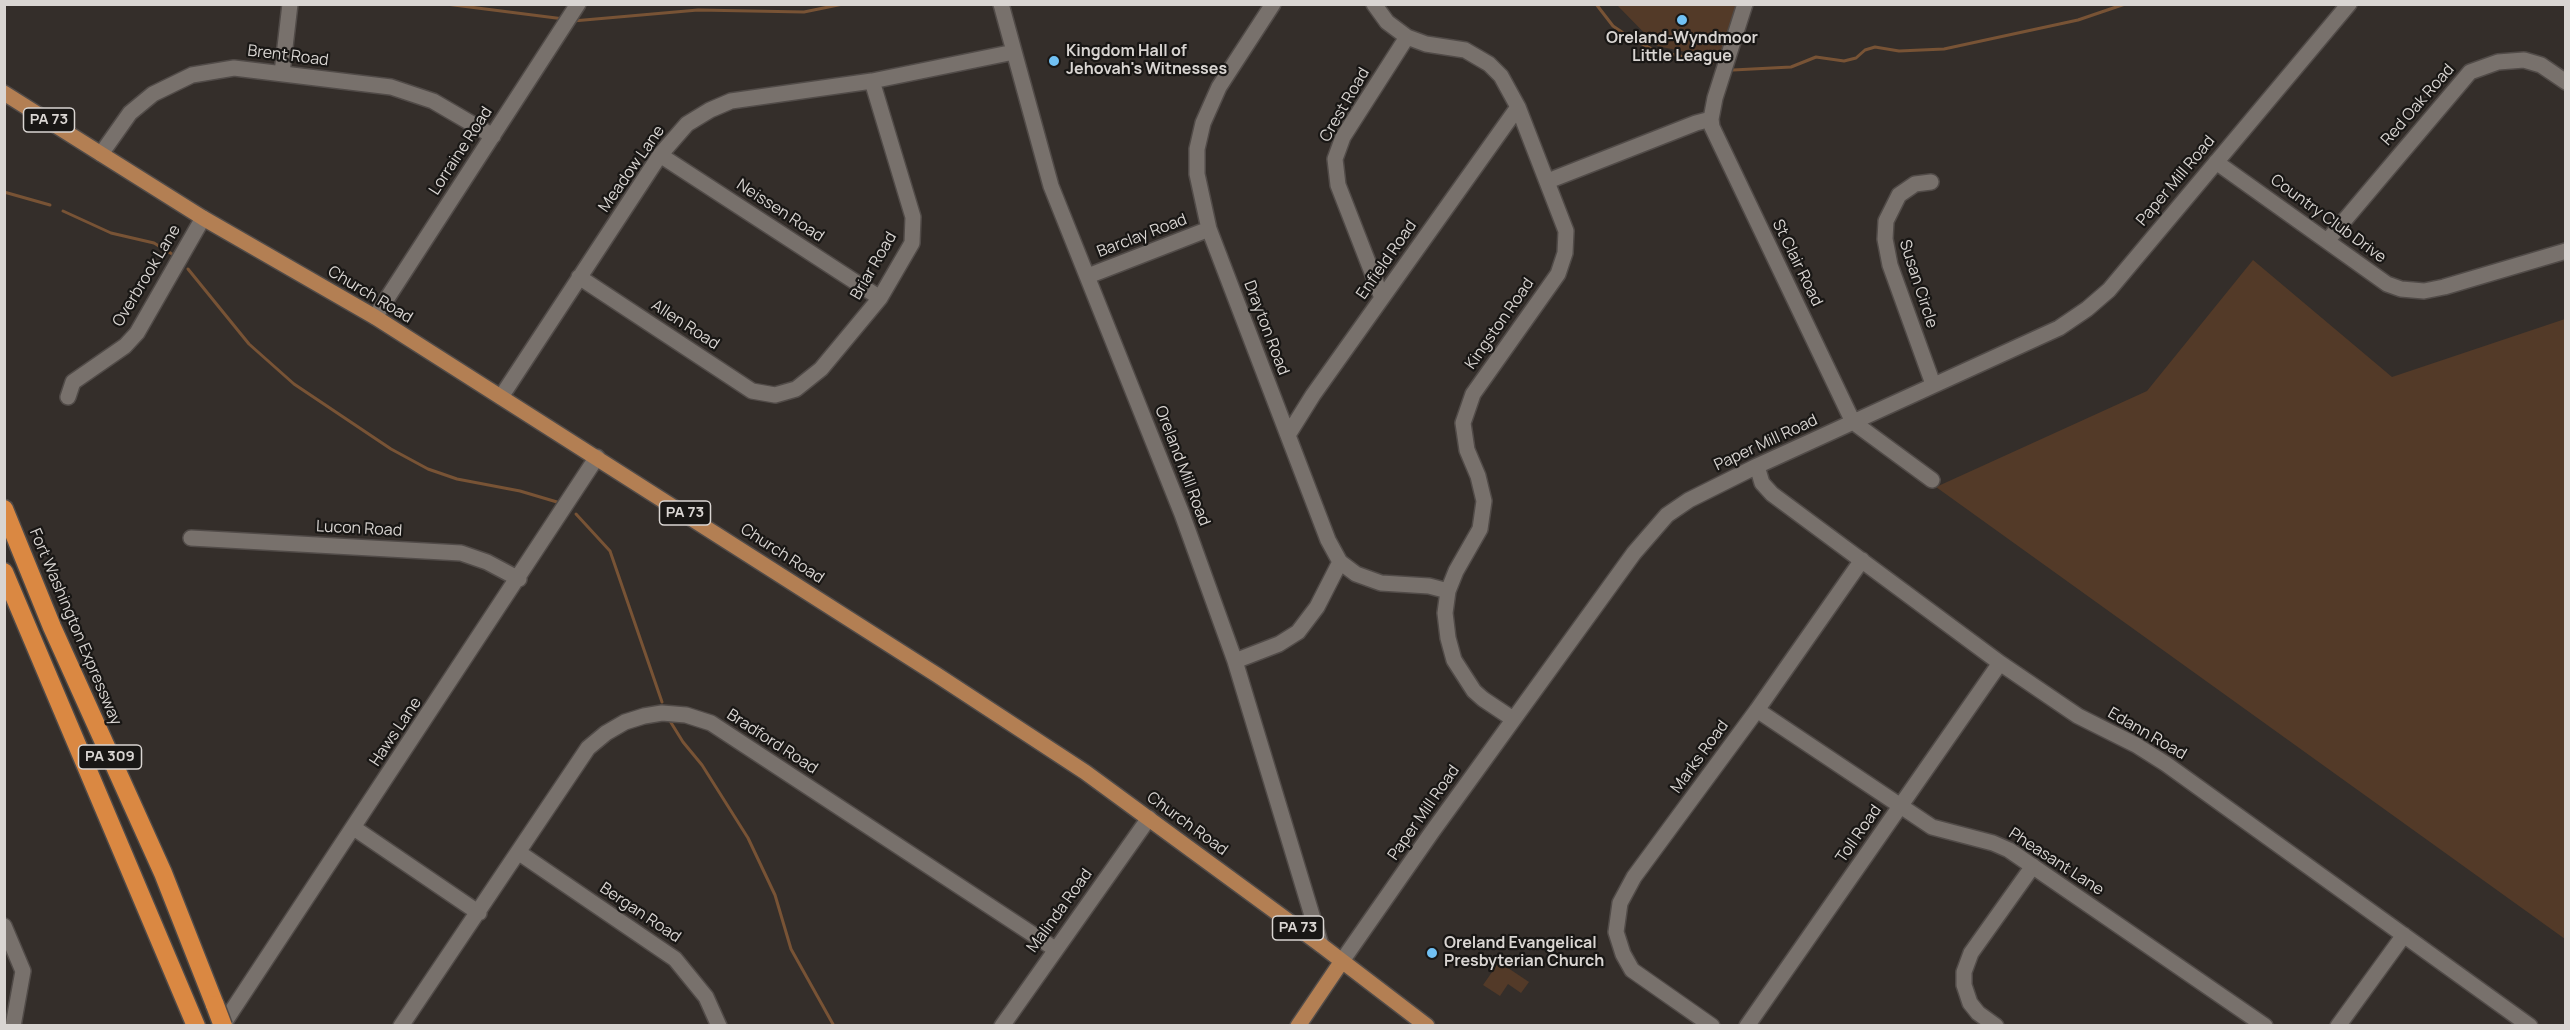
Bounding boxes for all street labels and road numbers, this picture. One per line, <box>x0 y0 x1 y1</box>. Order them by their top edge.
street label: Brent Road <box>246 42 330 70</box>
street label: Red Oak Road <box>2377 60 2459 150</box>
street label: Crest Road <box>1316 65 1374 145</box>
street label: Lorraine Road <box>425 103 497 199</box>
road number: PA 73 <box>23 108 74 132</box>
street label: Meadow Lane <box>595 122 669 216</box>
street label: Paper Mill Road <box>2133 132 2219 230</box>
street label: Country Club Drive <box>2266 171 2390 267</box>
street label: Neissen Road <box>733 176 827 246</box>
street label: Barclay Road <box>1094 210 1190 262</box>
street label: St Clair Road <box>1768 216 1826 310</box>
street label: Enfield Road <box>1353 217 1421 303</box>
street label: Overbrook Lane <box>109 222 185 330</box>
street label: Briar Road <box>847 229 901 303</box>
street label: Susan Circle <box>1895 237 1941 331</box>
street label: Church Road <box>324 262 416 328</box>
street label: Kingston Road <box>1462 275 1538 373</box>
street label: Drayton Road <box>1239 278 1293 378</box>
street label: Allen Road <box>647 296 723 354</box>
street label: Oreland Mill Road <box>1150 403 1214 529</box>
street label: Paper Mill Road <box>1711 411 1821 475</box>
road number: PA 73 <box>660 501 710 525</box>
street label: Lucon Road <box>315 517 403 541</box>
street label: Church Road <box>737 520 827 588</box>
street label: Fort Washington Expressway <box>25 526 125 728</box>
street label: Haws Lane <box>366 694 426 770</box>
street label: Edann Road <box>2104 704 2190 764</box>
street label: Bradford Road <box>723 705 821 779</box>
street label: Marks Road <box>1667 717 1733 797</box>
road number: PA 309 <box>78 745 142 769</box>
street label: Paper Mill Road <box>1384 762 1464 864</box>
street label: Church Road <box>1143 788 1231 860</box>
street label: Toll Road <box>1832 801 1886 867</box>
street label: Pheasant Lane <box>2005 824 2107 900</box>
street label: Malinda Road <box>1023 865 1097 957</box>
street label: Bergan Road <box>596 879 684 947</box>
road number: PA 73 <box>1272 916 1324 940</box>

